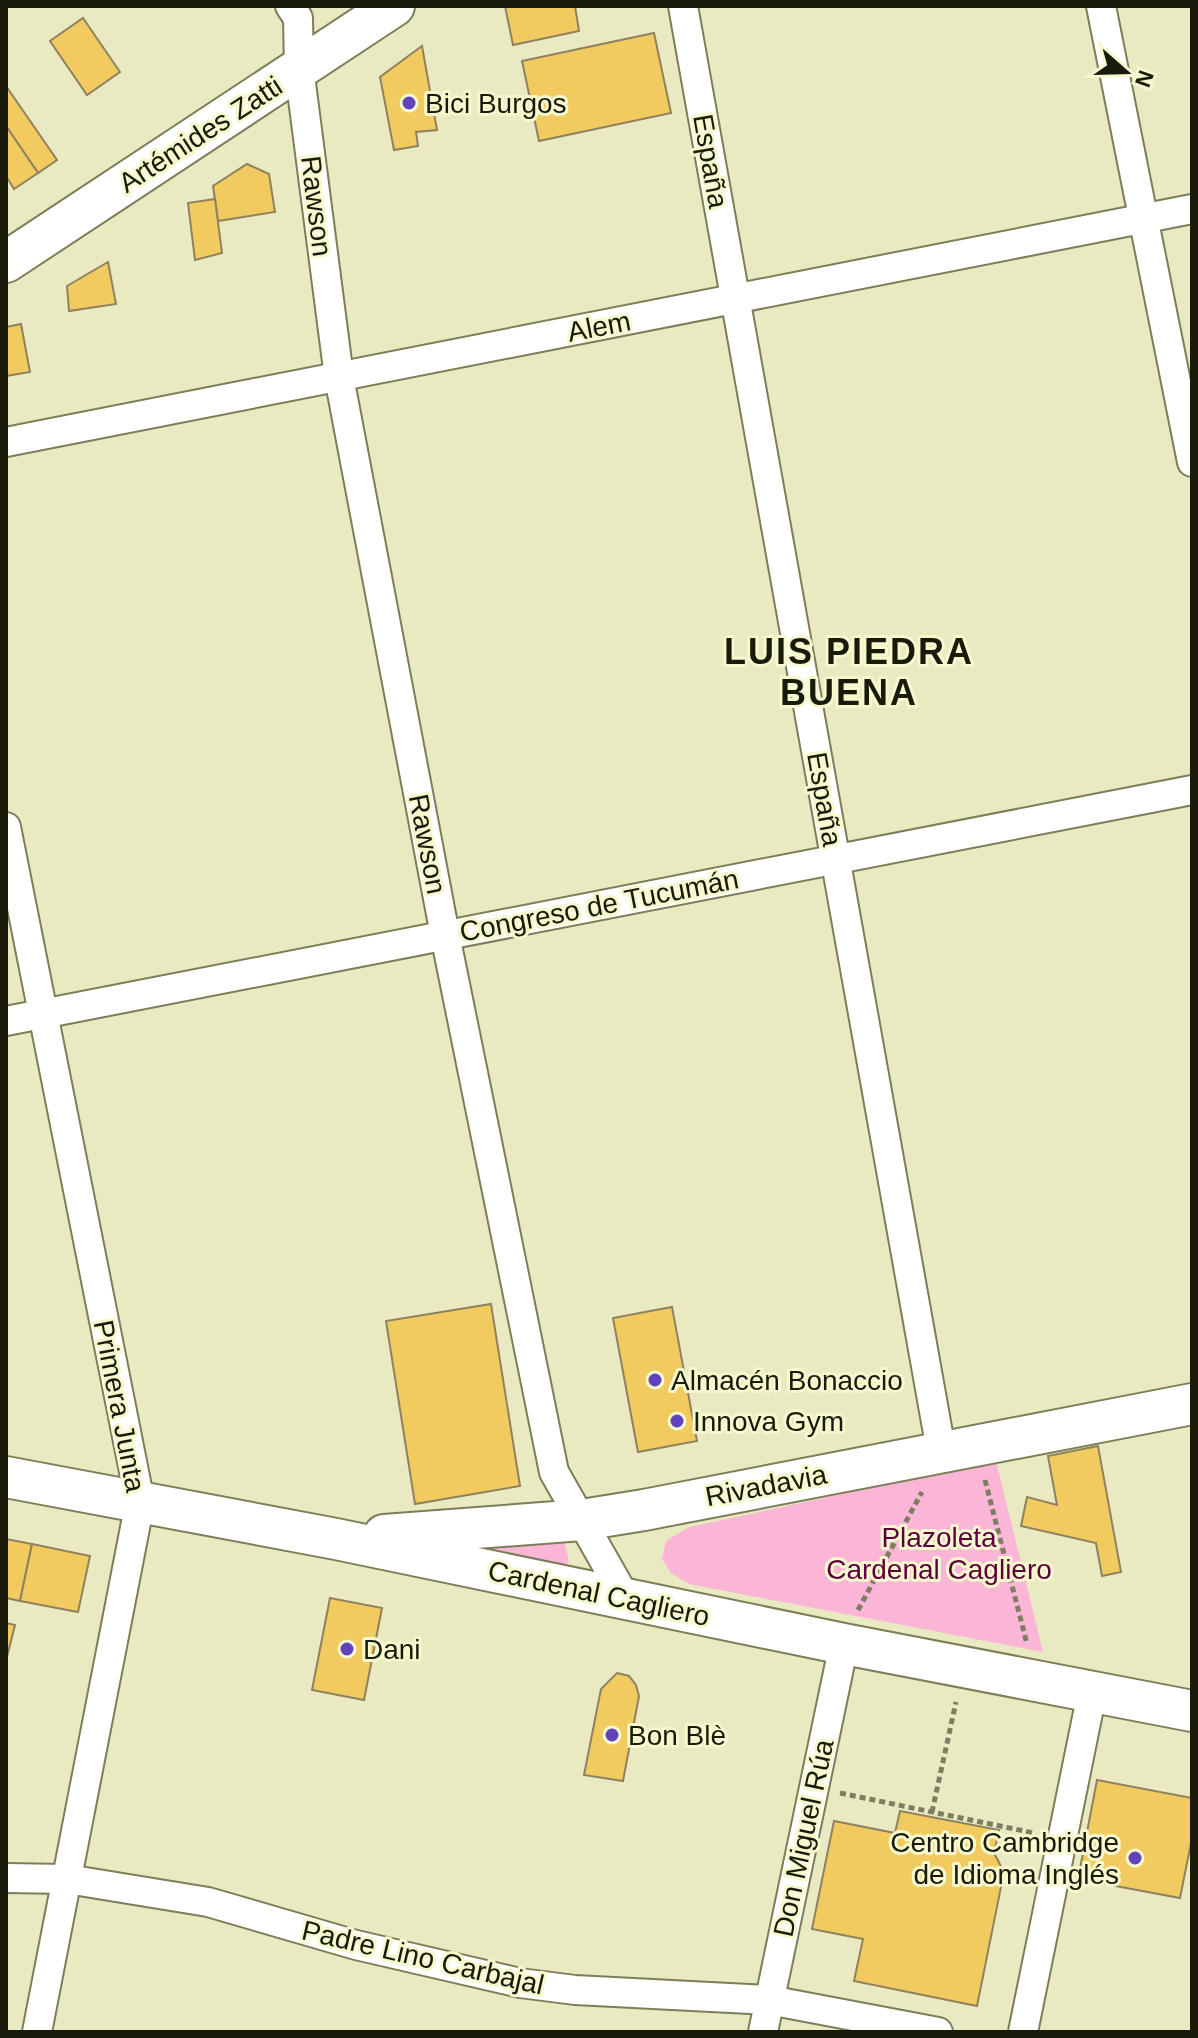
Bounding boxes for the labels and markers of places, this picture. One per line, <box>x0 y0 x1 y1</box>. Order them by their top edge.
place label: Bici Burgos <box>425 88 567 119</box>
marker: Bici Burgos <box>400 94 418 112</box>
place label: Almacén Bonaccio <box>671 1365 903 1396</box>
marker: Almacén Bonaccio <box>646 1371 664 1389</box>
place label: Innova Gym <box>693 1406 844 1437</box>
marker: Innova Gym <box>668 1412 686 1430</box>
place label: Dani <box>363 1634 421 1665</box>
marker: Dani <box>338 1640 356 1658</box>
place label: Bon Blè <box>628 1720 726 1751</box>
marker: Bon Blè <box>603 1726 621 1744</box>
place label: Centro Cambridge de Idioma Inglés <box>890 1827 1119 1890</box>
marker: Centro Cambridge de Idioma Inglés <box>1126 1849 1144 1867</box>

